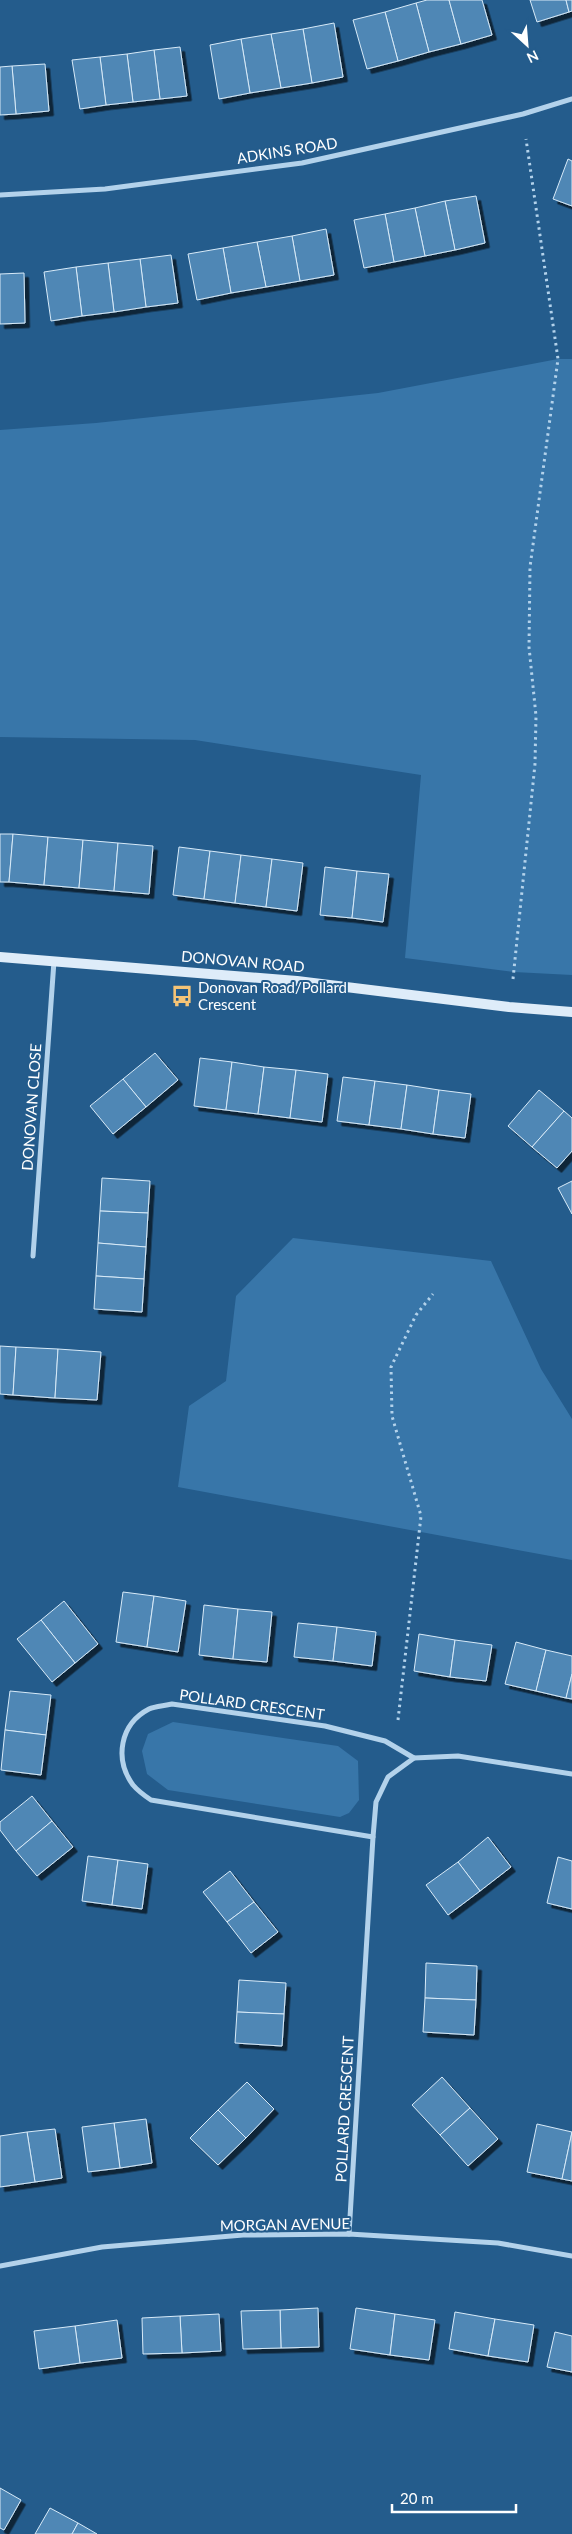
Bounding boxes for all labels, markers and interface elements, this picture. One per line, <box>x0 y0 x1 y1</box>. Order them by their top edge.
north arrow <box>502 20 552 70</box>
text: N <box>524 47 541 67</box>
street label: ADKINS ROAD <box>235 133 339 167</box>
street label: DONOVAN ROAD <box>180 947 306 975</box>
place label: Donovan Road/Pollard Crescent <box>198 978 347 1013</box>
bus stop icon: Donovan Road/Pollard Crescent <box>169 983 195 1009</box>
street label: DONOVAN CLOSE <box>18 1043 44 1171</box>
street label: POLLARD CRESCENT <box>178 1685 326 1723</box>
street label: POLLARD CRESCENT <box>331 2035 357 2183</box>
street label: MORGAN AVENUE <box>220 2214 350 2234</box>
scale bar <box>392 2482 516 2514</box>
text: 20 m <box>400 2489 434 2507</box>

